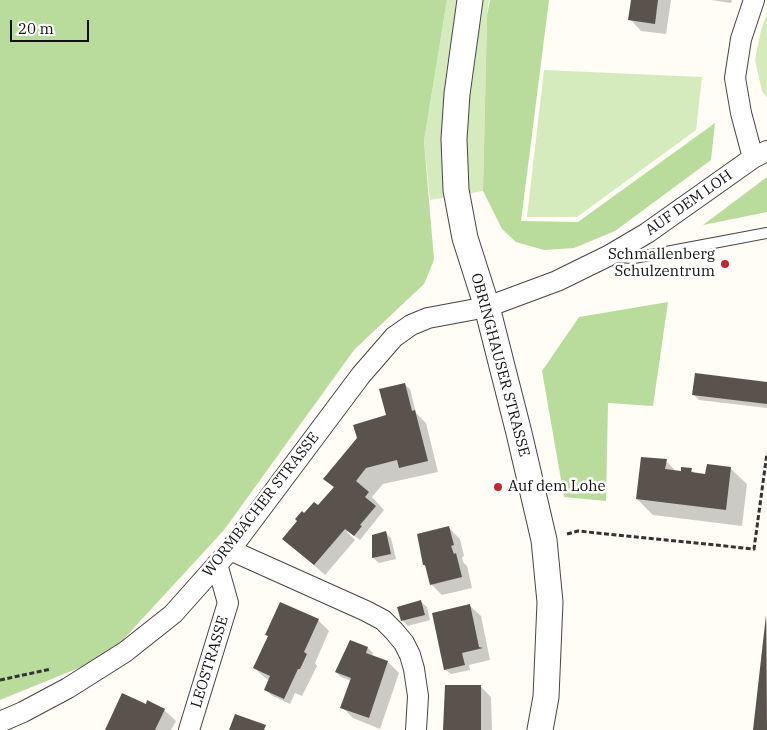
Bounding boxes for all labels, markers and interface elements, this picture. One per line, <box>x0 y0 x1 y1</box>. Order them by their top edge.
scale bar <box>12 10 91 42</box>
text: 20 m <box>18 19 54 38</box>
street label: AUF DEM LOH <box>642 166 736 240</box>
place label: Schmallenberg Schulzentrum <box>608 246 715 281</box>
marker: Schmallenberg Schulzentrum <box>719 258 731 270</box>
street label: OBRINGHAUSER STRASSE <box>467 271 533 459</box>
street label: WORMBACHER STRASSE <box>199 429 323 581</box>
place label: Auf dem Lohe <box>508 478 606 496</box>
marker: Auf dem Lohe <box>492 481 504 493</box>
street label: LEOSTRASSE <box>187 614 233 710</box>

